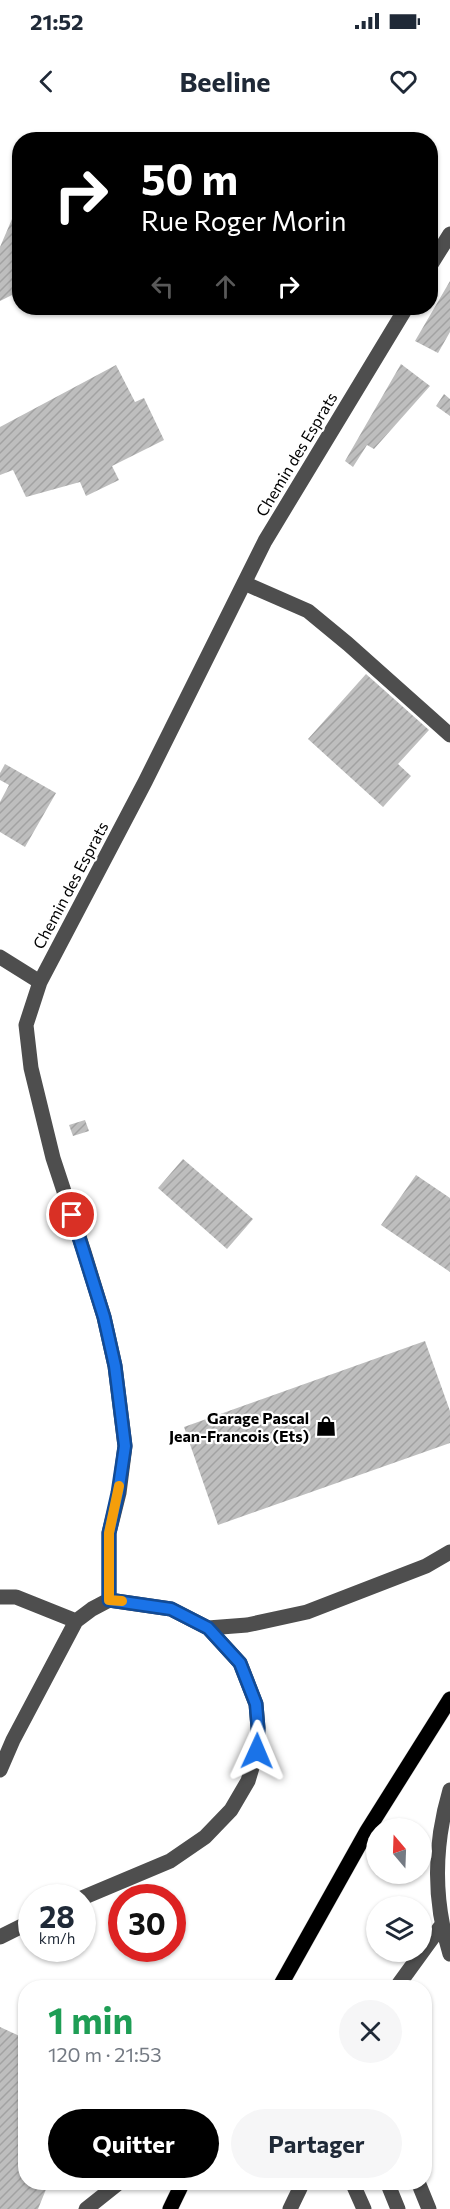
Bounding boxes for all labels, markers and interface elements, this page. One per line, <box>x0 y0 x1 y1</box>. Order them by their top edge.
text: 21:52 <box>30 8 84 35</box>
icon: back <box>30 65 63 98</box>
text: Beeline <box>179 65 271 98</box>
icon: heart <box>387 65 420 98</box>
text: 50 m <box>141 152 238 204</box>
icon: right <box>42 156 120 234</box>
text: Rue Roger Morin <box>141 204 346 237</box>
icon: left <box>146 270 179 303</box>
icon: ahead <box>209 270 242 303</box>
icon: right <box>272 270 305 303</box>
street label: Chemin des Esprats <box>251 388 341 520</box>
street label: Chemin des Esprats <box>28 818 112 952</box>
pin <box>46 1189 97 1240</box>
icon: arrive <box>55 1198 88 1231</box>
place label: Garage Pascal Jean-Francois (Ets) <box>169 1408 309 1445</box>
shop icon: Garage Pascal Jean-Francois (Ets) <box>314 1414 338 1438</box>
position arrow <box>225 1719 289 1783</box>
north arrow <box>366 1818 432 1884</box>
map controls <box>366 1818 432 1962</box>
speed limit sign: 30 <box>108 1884 186 1962</box>
button: layers <box>366 1896 432 1962</box>
text: 28 <box>39 1897 75 1934</box>
text: km/h <box>39 1929 75 1947</box>
text: 1 min <box>48 1997 133 2041</box>
button: close <box>339 2000 402 2063</box>
text: 120 m · 21:53 <box>48 2042 162 2066</box>
button: Quitter <box>48 2109 219 2178</box>
button: Partager <box>231 2109 402 2178</box>

